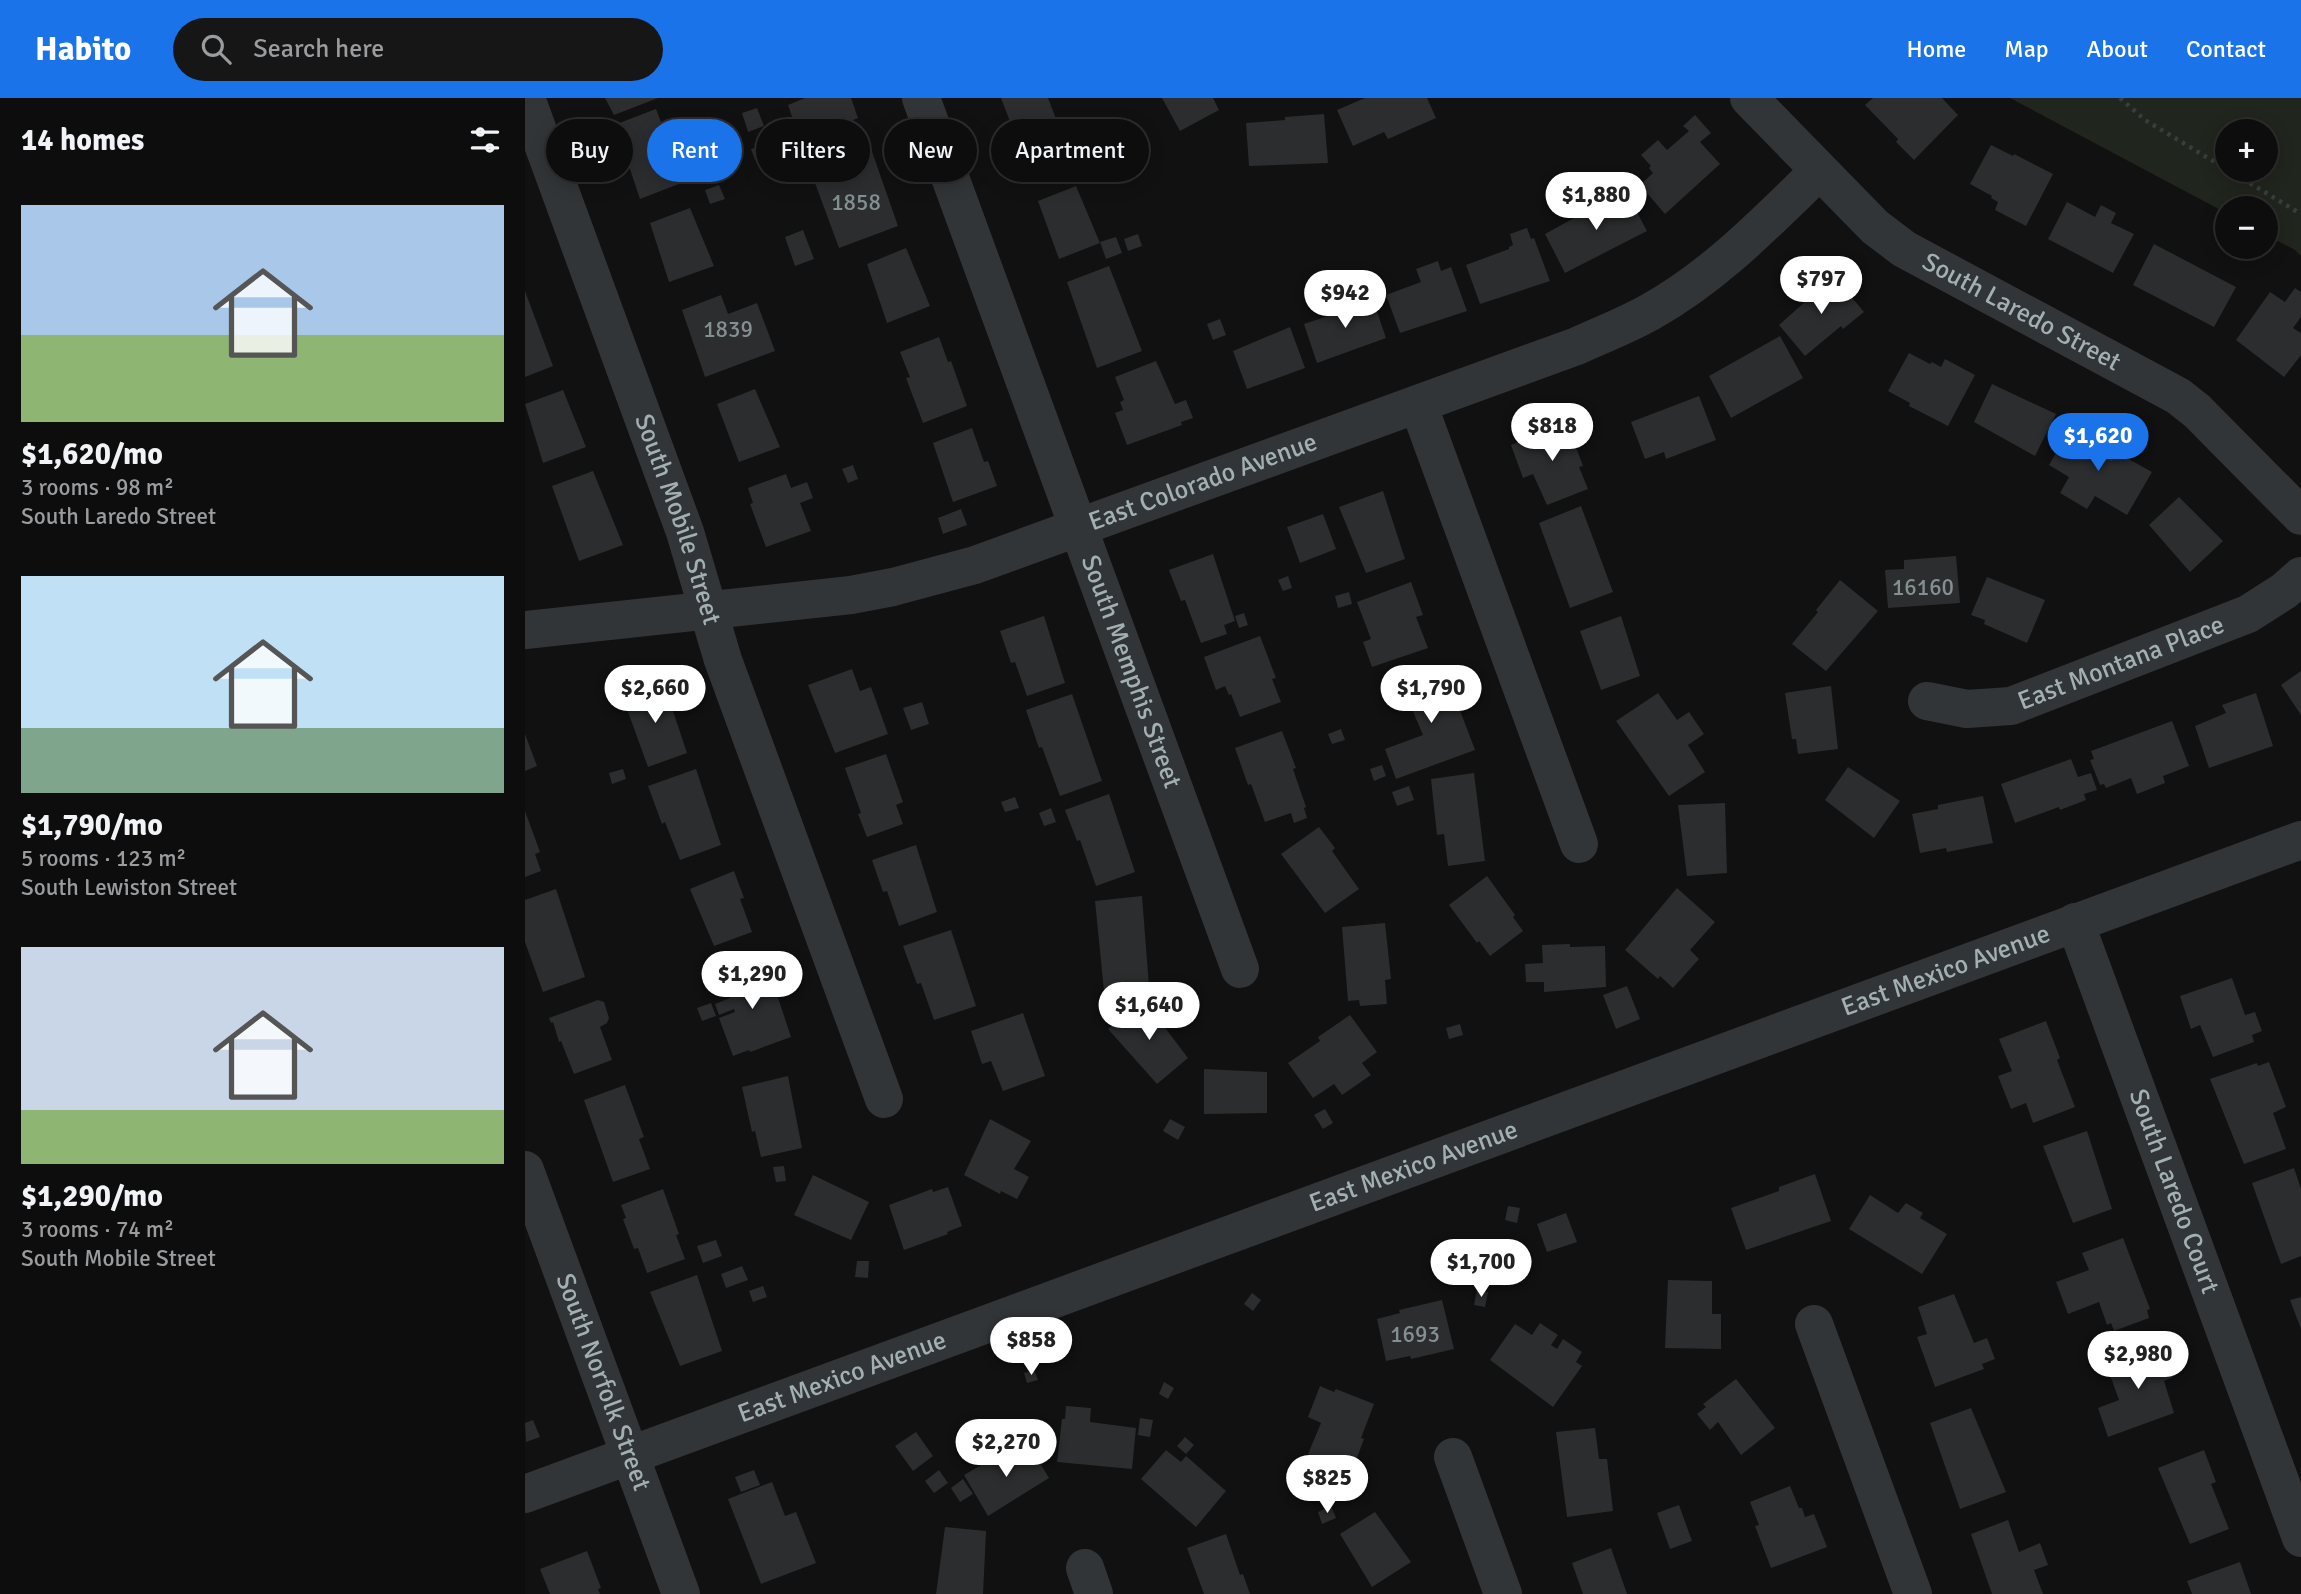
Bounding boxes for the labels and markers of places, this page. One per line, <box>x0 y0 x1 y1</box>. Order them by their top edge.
pin: $1,880 <box>1539 172 1653 232</box>
pin: $797 <box>1780 256 1862 316</box>
pin: $942 <box>1304 271 1386 330</box>
pin: $818 <box>1511 404 1593 463</box>
pin: $1,620 <box>2041 414 2155 473</box>
pin: $2,660 <box>598 666 712 725</box>
pin: $1,790 <box>1374 666 1488 725</box>
pin: $1,290 <box>695 951 809 1011</box>
pin: $1,640 <box>1092 982 1206 1042</box>
pin: $1,700 <box>1424 1240 1538 1299</box>
pin: $858 <box>990 1318 1072 1377</box>
pin: $2,980 <box>2081 1332 2195 1391</box>
pin: $2,270 <box>949 1420 1063 1479</box>
pin: $825 <box>1286 1456 1368 1515</box>

